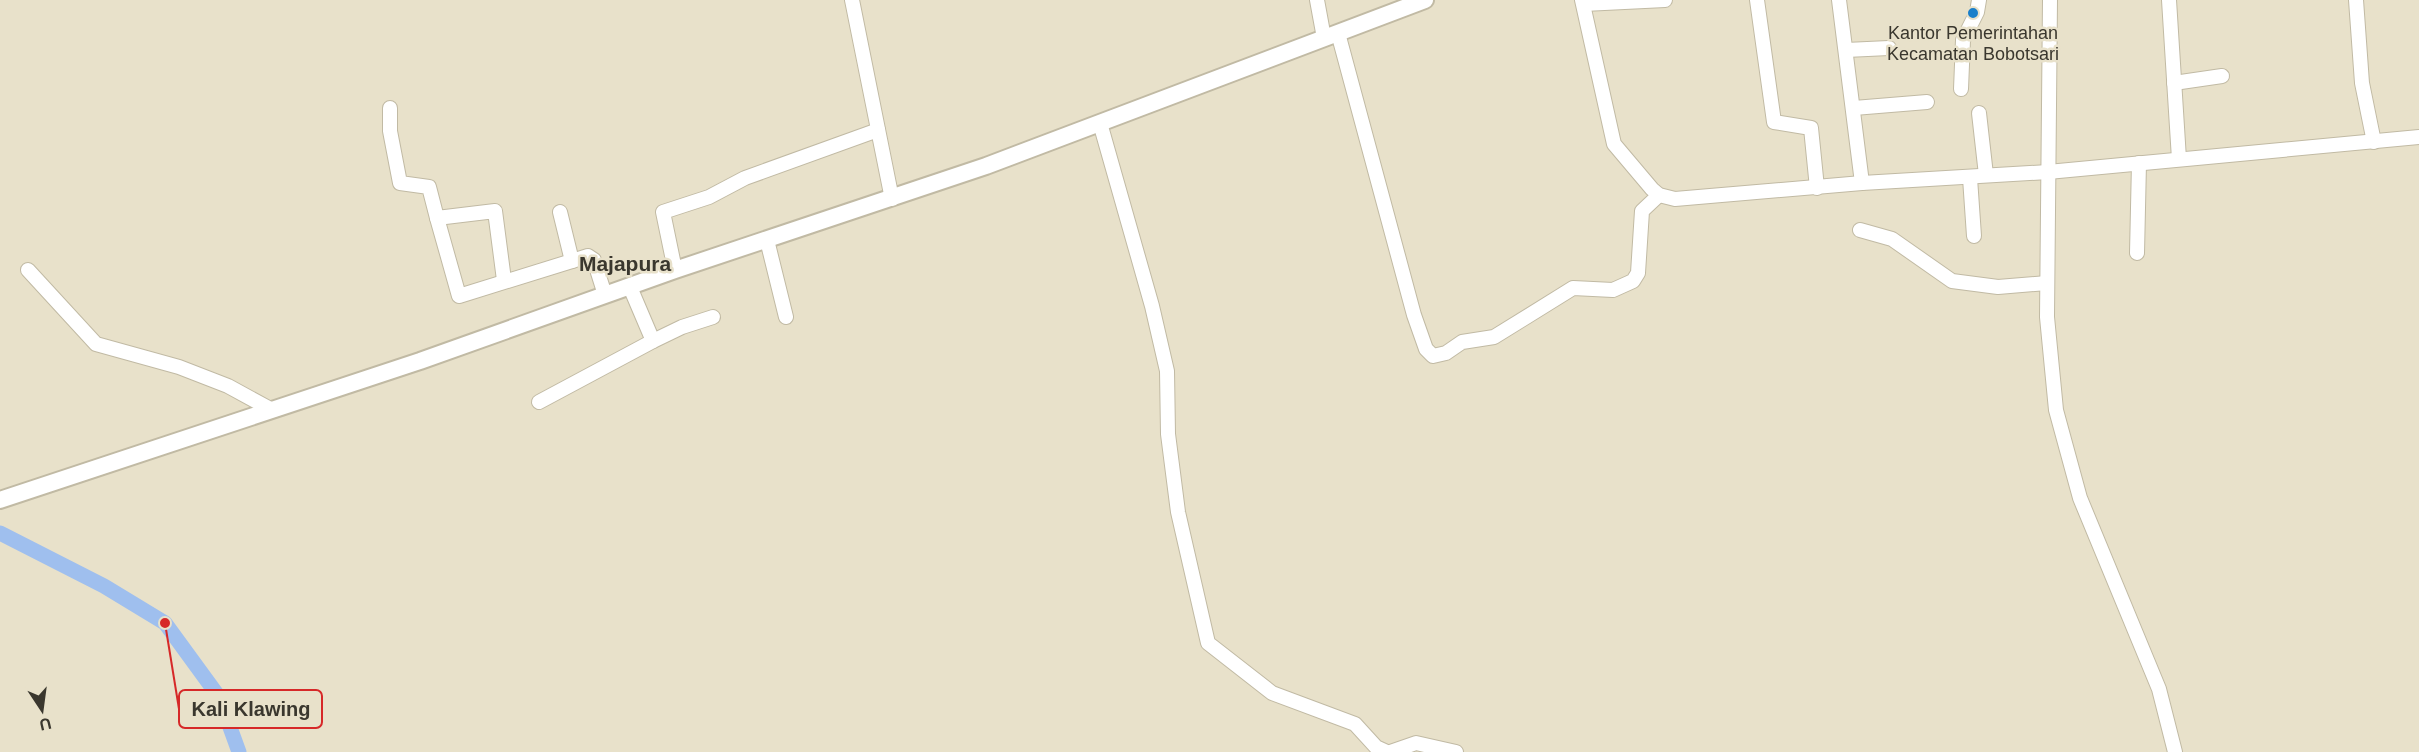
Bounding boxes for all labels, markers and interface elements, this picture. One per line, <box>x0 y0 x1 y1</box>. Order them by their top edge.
marker: Kantor Pemerintahan Kecamatan Bobotsari <box>1966 6 1980 20</box>
place label: Kantor Pemerintahan Kecamatan Bobotsari <box>1887 23 2059 64</box>
district label: Majapura <box>579 252 671 275</box>
north arrow <box>12 680 72 740</box>
callout: Kali Klawing <box>179 690 322 728</box>
text: Kali Klawing <box>192 698 310 720</box>
text: U <box>38 715 53 734</box>

